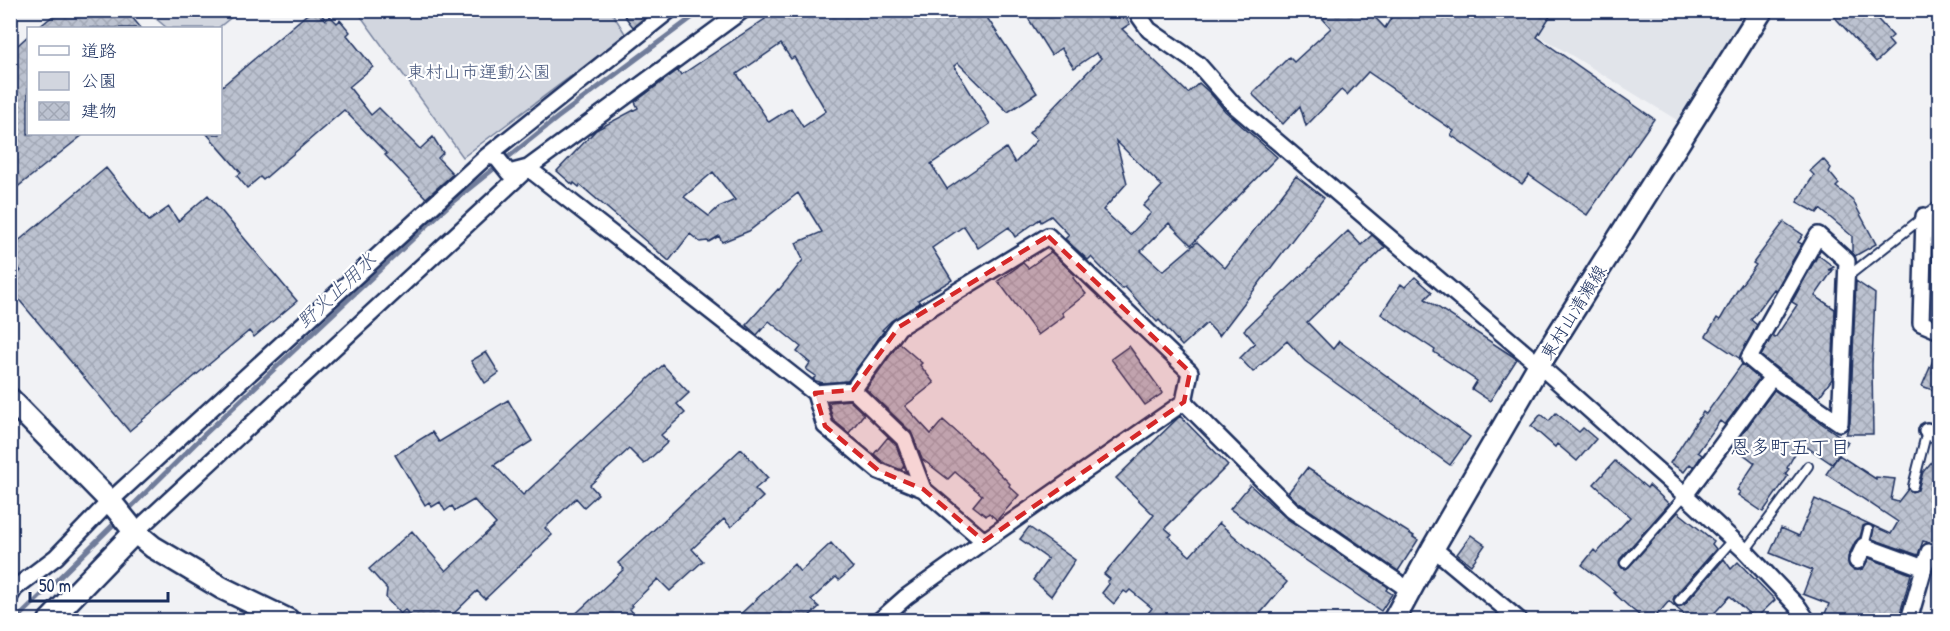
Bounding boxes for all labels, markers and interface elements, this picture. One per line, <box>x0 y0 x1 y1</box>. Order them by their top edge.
legend <box>27 27 222 135</box>
text: 道路 <box>81 38 117 63</box>
park label: 東村山市運動公園 <box>407 59 551 84</box>
text: 公園 <box>81 68 117 93</box>
text: 建物 <box>81 98 117 123</box>
water label: 野火止用水 <box>290 246 382 334</box>
street label: 東村山清瀬線 <box>1534 260 1612 364</box>
district label: 恩多町五丁目 <box>1730 433 1850 460</box>
scale bar <box>30 565 168 603</box>
text: 50 m <box>39 573 71 598</box>

